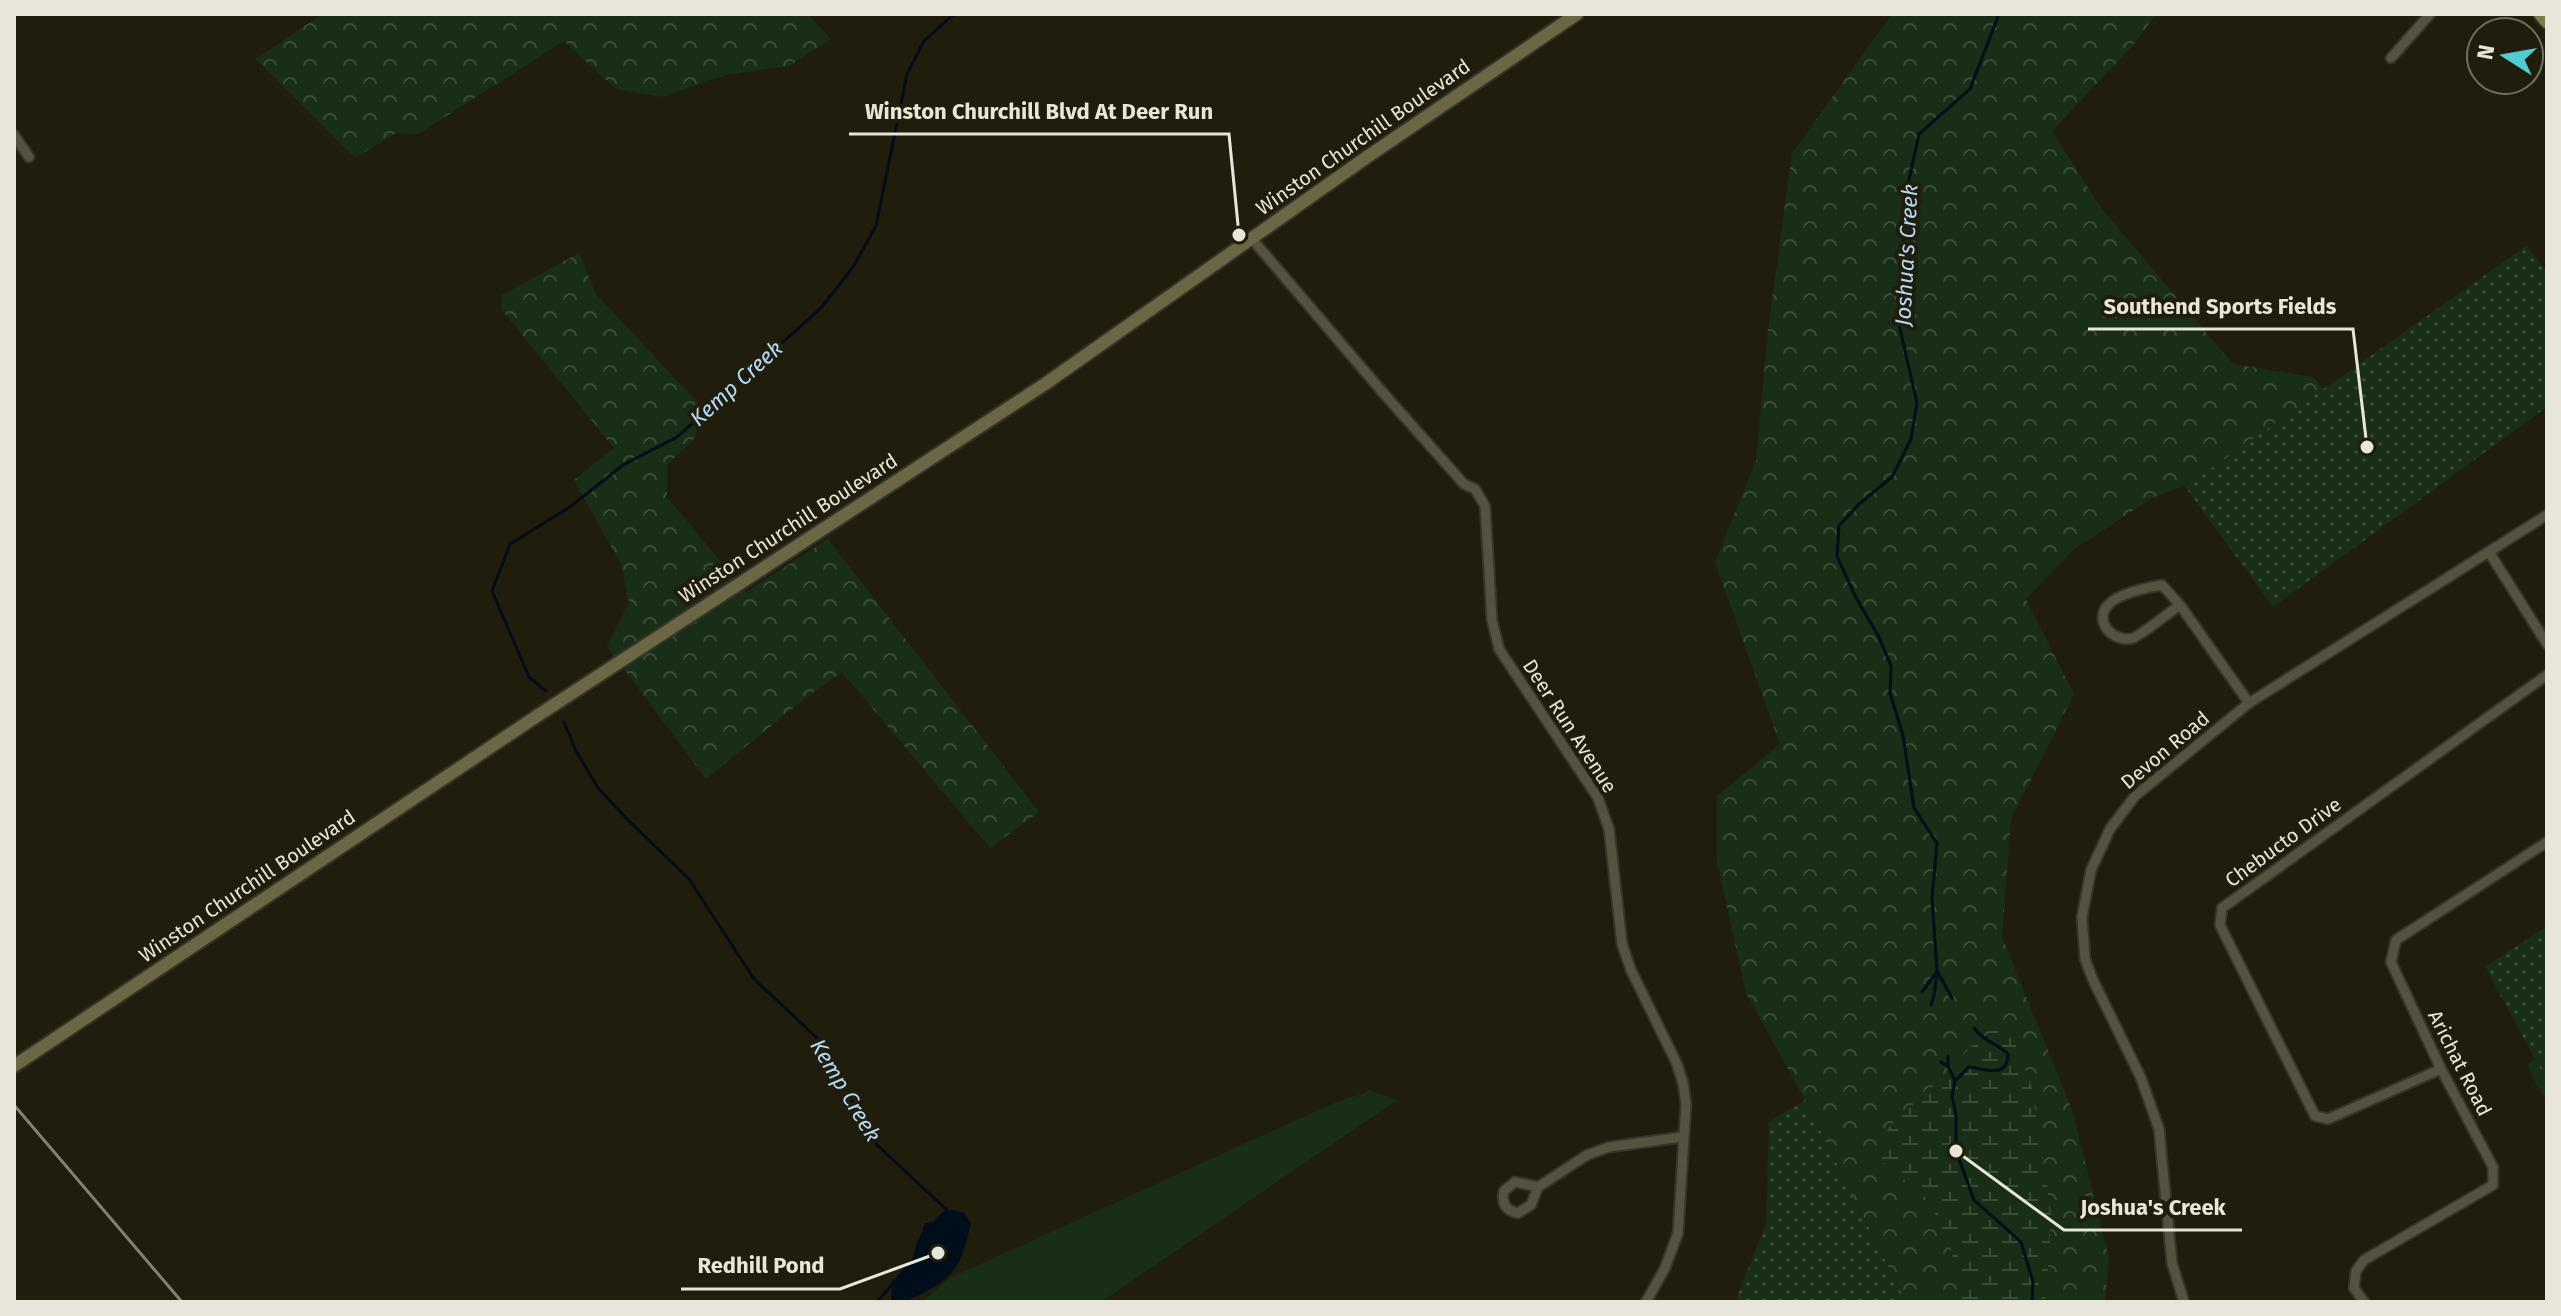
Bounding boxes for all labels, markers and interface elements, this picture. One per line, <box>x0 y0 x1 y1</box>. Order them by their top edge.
north arrow <box>2465 16 2545 96</box>
text: N <box>2471 43 2501 62</box>
street label: Winston Churchill Boulevard <box>1251 54 1475 220</box>
callout: Winston Churchill Blvd At Deer Run <box>849 88 1229 134</box>
text: Winston Churchill Blvd At Deer Run <box>865 98 1213 125</box>
water label: Joshua's Creek <box>1889 184 1924 328</box>
callout: Southend Sports Fields <box>2088 283 2353 329</box>
text: Southend Sports Fields <box>2104 293 2337 320</box>
water label: Kemp Creek <box>684 335 788 432</box>
street label: Winston Churchill Boulevard <box>674 448 902 608</box>
street label: Deer Run Avenue <box>1518 655 1622 797</box>
street label: Devon Road <box>2116 706 2214 794</box>
street label: Chebucto Drive <box>2220 792 2346 892</box>
street label: Winston Churchill Boulevard <box>134 805 360 967</box>
street label: Arichat Road <box>2423 1006 2497 1120</box>
water label: Kemp Creek <box>804 1034 887 1147</box>
callout: Joshua's Creek <box>2064 1184 2242 1230</box>
text: Joshua's Creek <box>2079 1194 2227 1221</box>
callout: Redhill Pond <box>681 1243 840 1289</box>
text: Redhill Pond <box>697 1252 825 1279</box>

